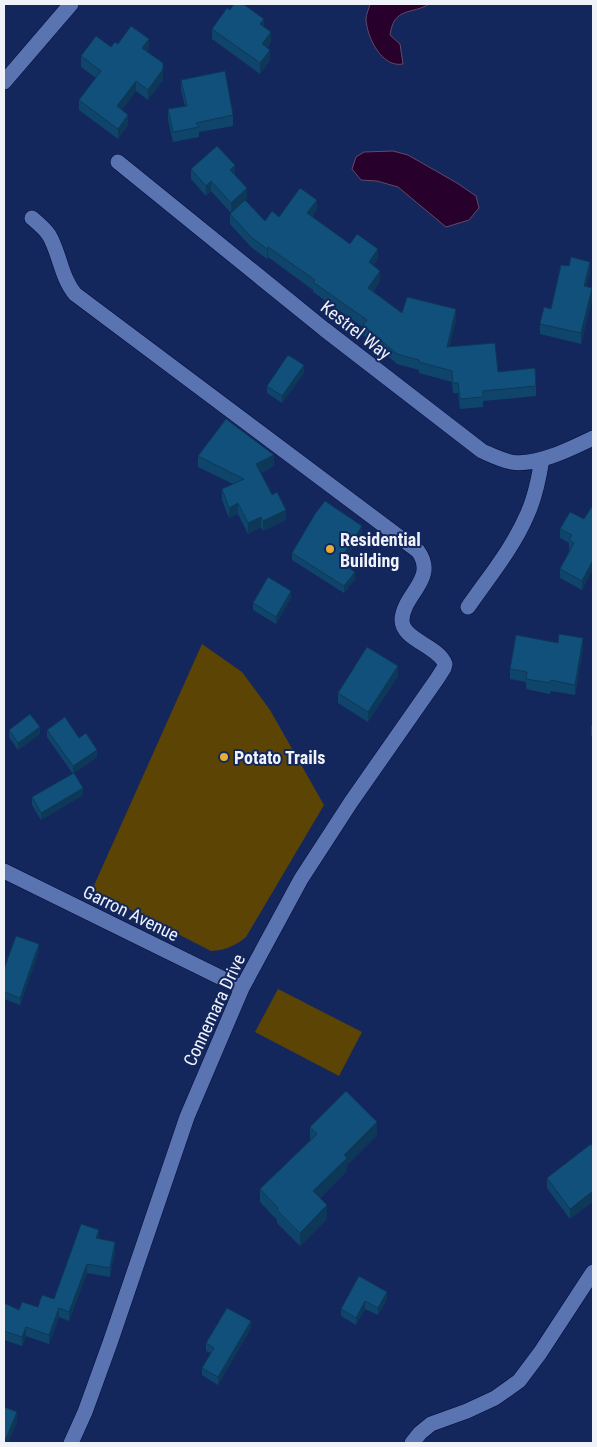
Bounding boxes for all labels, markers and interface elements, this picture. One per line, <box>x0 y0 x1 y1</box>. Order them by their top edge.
street label: Kestrel Way <box>317 296 396 364</box>
place label: Residential Building <box>340 529 421 571</box>
marker: Residential Building <box>324 543 336 555</box>
place label: Potato Trails <box>234 747 326 768</box>
marker: Potato Trails <box>218 751 230 763</box>
street label: Garron Avenue <box>80 881 182 945</box>
street label: Connemara Drive <box>179 951 249 1069</box>

